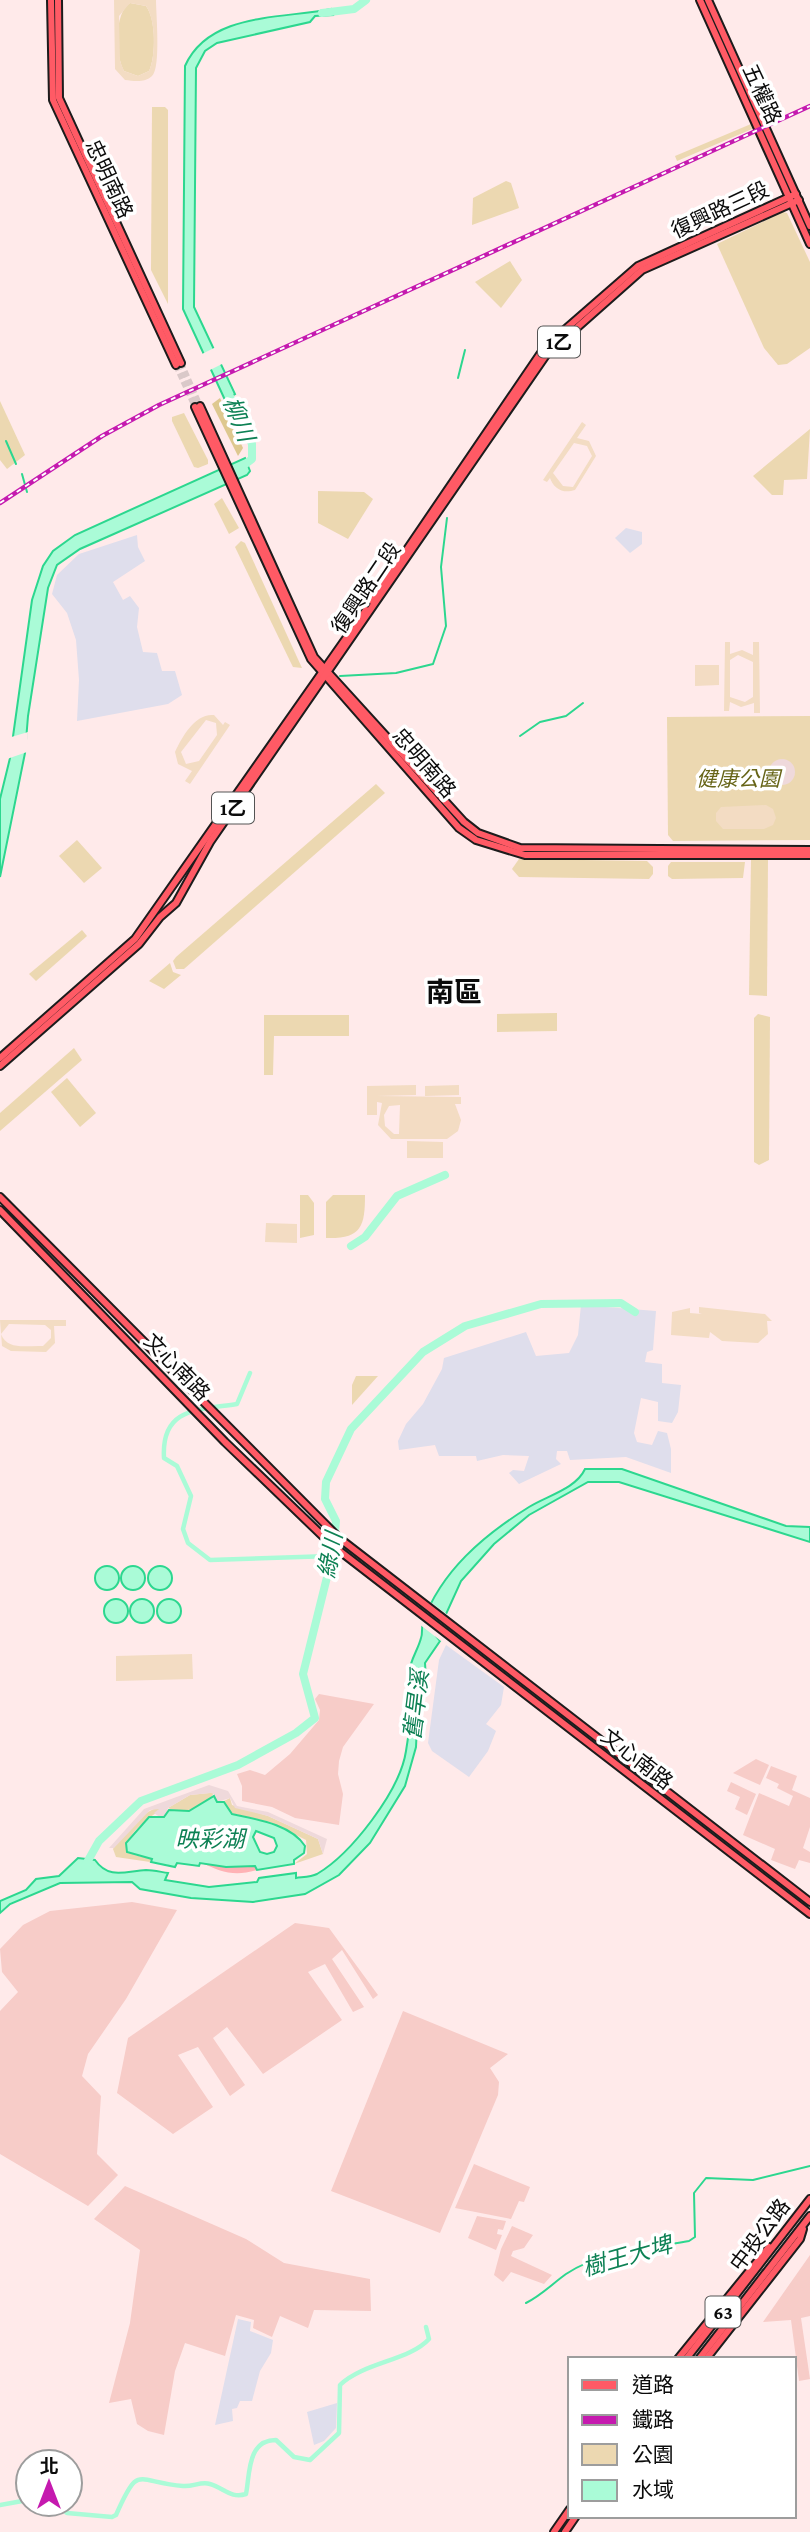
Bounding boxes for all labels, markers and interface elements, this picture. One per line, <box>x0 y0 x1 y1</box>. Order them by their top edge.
street label: 五權路 <box>738 60 786 128</box>
street label: 忠明南路 <box>80 136 138 222</box>
street label: 復興路三段 <box>667 177 773 243</box>
road number: 1乙 <box>538 326 580 358</box>
water label: 柳川 <box>218 393 261 448</box>
street label: 復興路二段 <box>327 538 405 638</box>
street label: 忠明南路 <box>387 723 461 803</box>
park label: 健康公園 <box>696 767 783 791</box>
road number: 1乙 <box>212 792 254 824</box>
district label: 南區 <box>426 977 482 1008</box>
street label: 文心南路 <box>139 1328 215 1406</box>
water label: 綠川 <box>313 1527 347 1580</box>
water label: 舊旱溪 <box>399 1666 433 1741</box>
street label: 文心南路 <box>597 1724 677 1794</box>
water label: 映彩湖 <box>176 1826 248 1852</box>
street label: 中投公路 <box>725 2194 795 2276</box>
water label: 樹王大埤 <box>579 2230 678 2281</box>
road number: 63 <box>706 2296 740 2328</box>
legend <box>568 2357 796 2518</box>
text: 道路 <box>632 2373 674 2397</box>
text: 鐵路 <box>632 2408 674 2432</box>
text: 公園 <box>632 2443 674 2467</box>
north arrow <box>14 2448 84 2518</box>
text: 北 <box>39 2456 59 2477</box>
text: 水域 <box>632 2478 674 2502</box>

